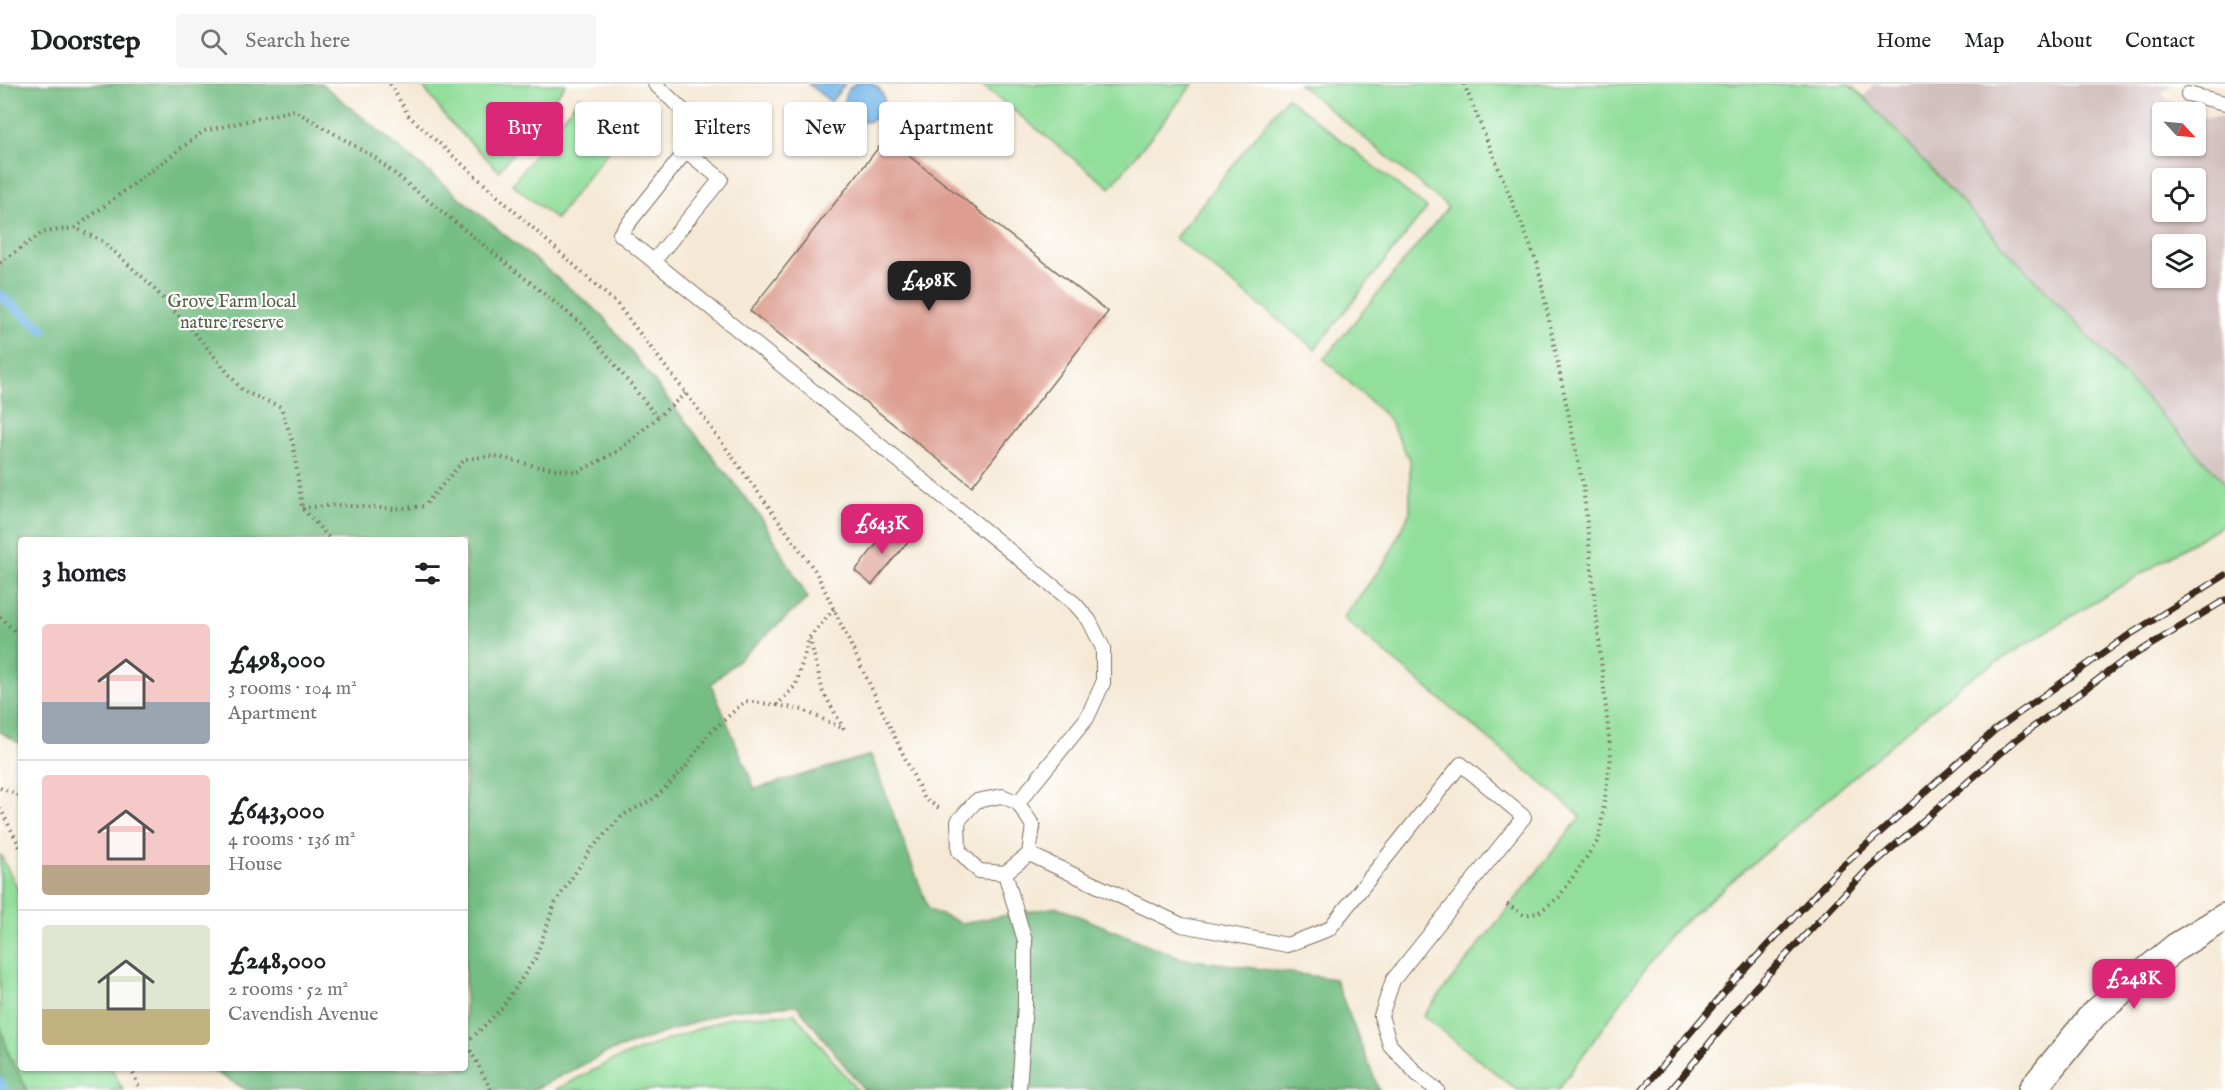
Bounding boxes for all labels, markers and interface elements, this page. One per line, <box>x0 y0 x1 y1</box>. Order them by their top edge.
search box <box>176 14 596 68</box>
text: Doorstep <box>30 24 140 59</box>
icon: search <box>197 25 230 58</box>
text: Search here <box>245 27 350 55</box>
text: Home <box>1876 28 1931 55</box>
text: Map <box>1964 28 2004 55</box>
text: About <box>2037 28 2092 55</box>
text: Contact <box>2125 28 2195 55</box>
chip: Buy <box>486 102 563 156</box>
chip: Rent <box>575 102 661 156</box>
chip: Filters <box>673 102 772 156</box>
chip: New <box>784 102 867 156</box>
chip: Apartment <box>879 102 1014 156</box>
north arrow <box>2152 102 2206 156</box>
map controls <box>2152 102 2206 288</box>
button: locate <box>2152 168 2206 222</box>
button: layers <box>2152 234 2206 288</box>
pin: £498K <box>887 261 971 312</box>
text: £498K <box>902 268 956 293</box>
park label: Grove Farm local nature reserve <box>168 291 297 335</box>
pin: £643K <box>840 504 924 555</box>
text: £643K <box>855 511 909 536</box>
text: 3 homes <box>42 557 126 590</box>
icon: filters <box>411 557 444 590</box>
text: £498,000 <box>228 643 326 676</box>
icon: home <box>90 648 162 720</box>
text: 3 rooms · 104 m² <box>228 676 357 701</box>
text: Apartment <box>228 701 317 726</box>
text: £643,000 <box>228 794 325 827</box>
icon: home <box>90 799 162 871</box>
text: 4 rooms · 136 m² <box>228 827 355 852</box>
text: House <box>228 852 282 877</box>
text: £248,000 <box>228 944 326 977</box>
icon: home <box>90 949 162 1021</box>
pin: £248K <box>2092 959 2176 1010</box>
text: £248K <box>2106 966 2162 991</box>
text: 2 rooms · 52 m² <box>228 977 348 1002</box>
text: Cavendish Avenue <box>228 1002 379 1027</box>

